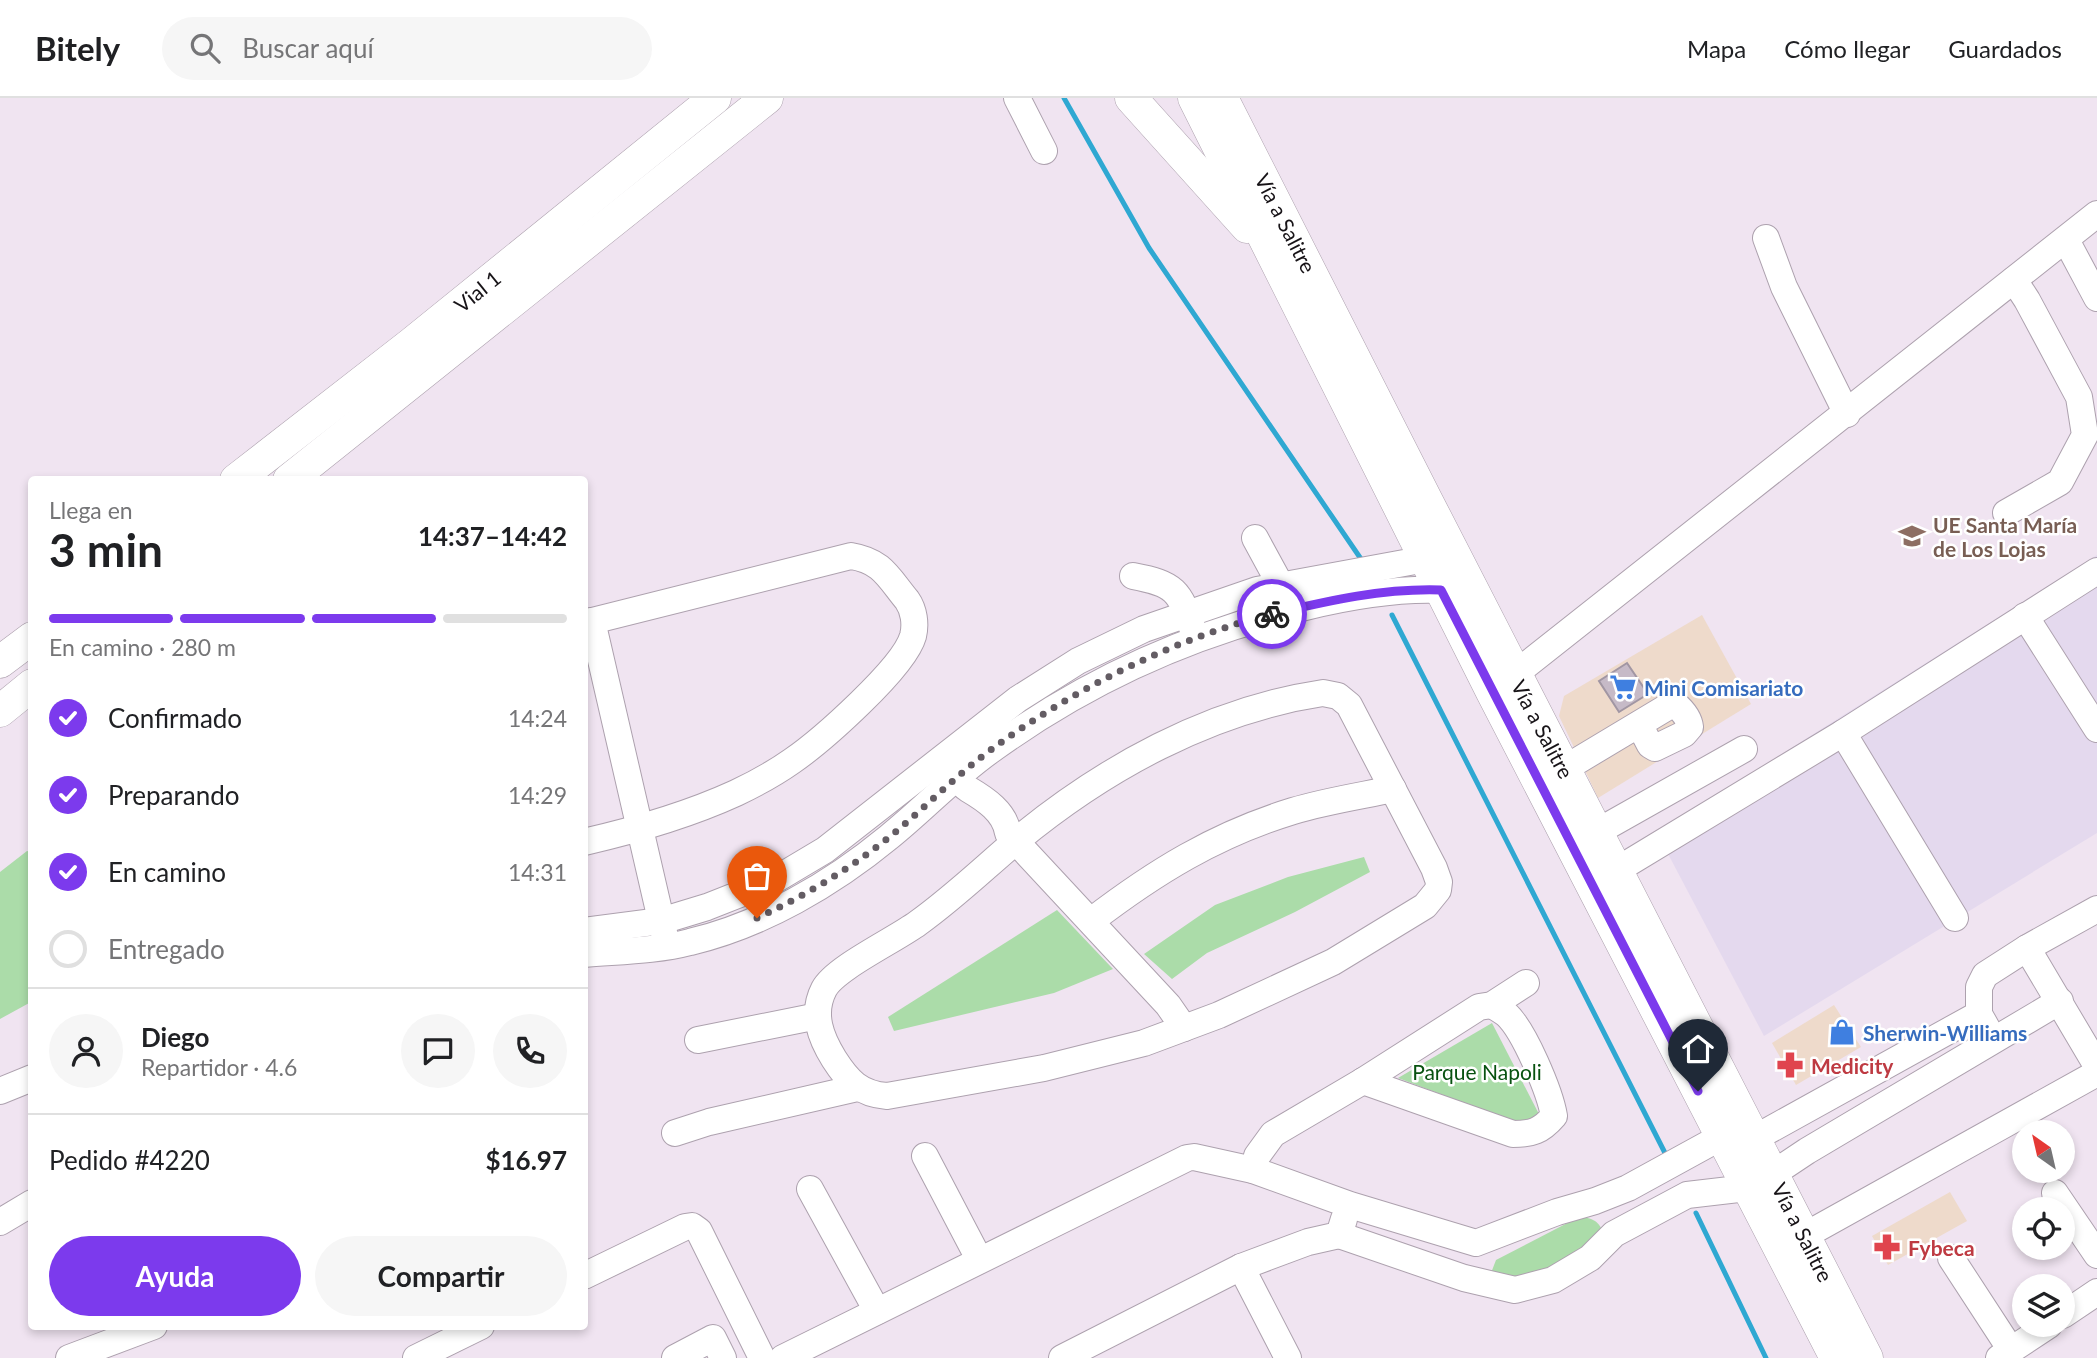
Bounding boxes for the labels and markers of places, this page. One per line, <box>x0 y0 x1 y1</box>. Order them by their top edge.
place label: UE Santa María de Los Lojas <box>1933 512 2077 561</box>
school or university icon: UE Santa María de Los Lojas <box>1897 521 1927 551</box>
supermarket icon: Mini Comisariato <box>1608 672 1638 702</box>
place label: Mini Comisariato <box>1644 675 1803 700</box>
pin <box>727 846 787 918</box>
shop icon: Sherwin-Williams <box>1827 1017 1857 1047</box>
pin <box>1668 1019 1728 1091</box>
place label: Sherwin-Williams <box>1863 1020 2027 1045</box>
pharmacy icon: Medicity <box>1775 1050 1805 1080</box>
place label: Medicity <box>1811 1053 1894 1078</box>
pharmacy icon: Fybeca <box>1872 1232 1902 1262</box>
place label: Fybeca <box>1908 1235 1975 1260</box>

